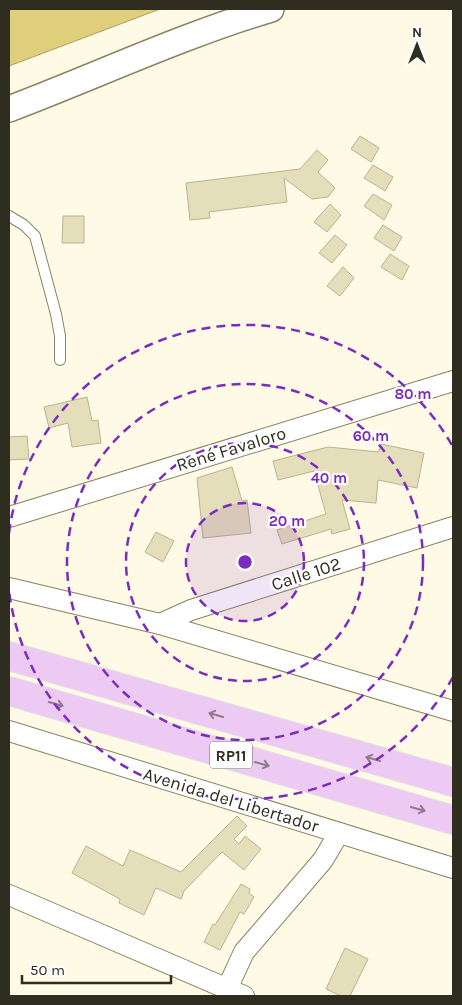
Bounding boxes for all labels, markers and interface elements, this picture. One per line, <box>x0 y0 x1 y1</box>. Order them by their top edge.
north arrow <box>392 20 442 70</box>
text: N <box>412 24 422 41</box>
text: 80 m <box>394 385 432 403</box>
street label: René Favaloro <box>173 422 289 476</box>
text: 60 m <box>353 427 389 445</box>
text: 40 m <box>311 469 347 487</box>
text: 20 m <box>269 512 305 530</box>
street label: Calle 102 <box>269 552 343 596</box>
centre of rings <box>236 553 254 571</box>
one-way arrow <box>47 700 63 710</box>
one-way arrow <box>209 709 225 719</box>
road number: RP11 <box>210 742 252 768</box>
one-way arrow <box>365 753 381 763</box>
one-way arrow <box>254 760 270 770</box>
street label: Avenida del Libertador <box>141 763 322 837</box>
one-way arrow <box>410 805 426 815</box>
scale bar <box>22 952 171 984</box>
text: 50 m <box>30 961 65 979</box>

